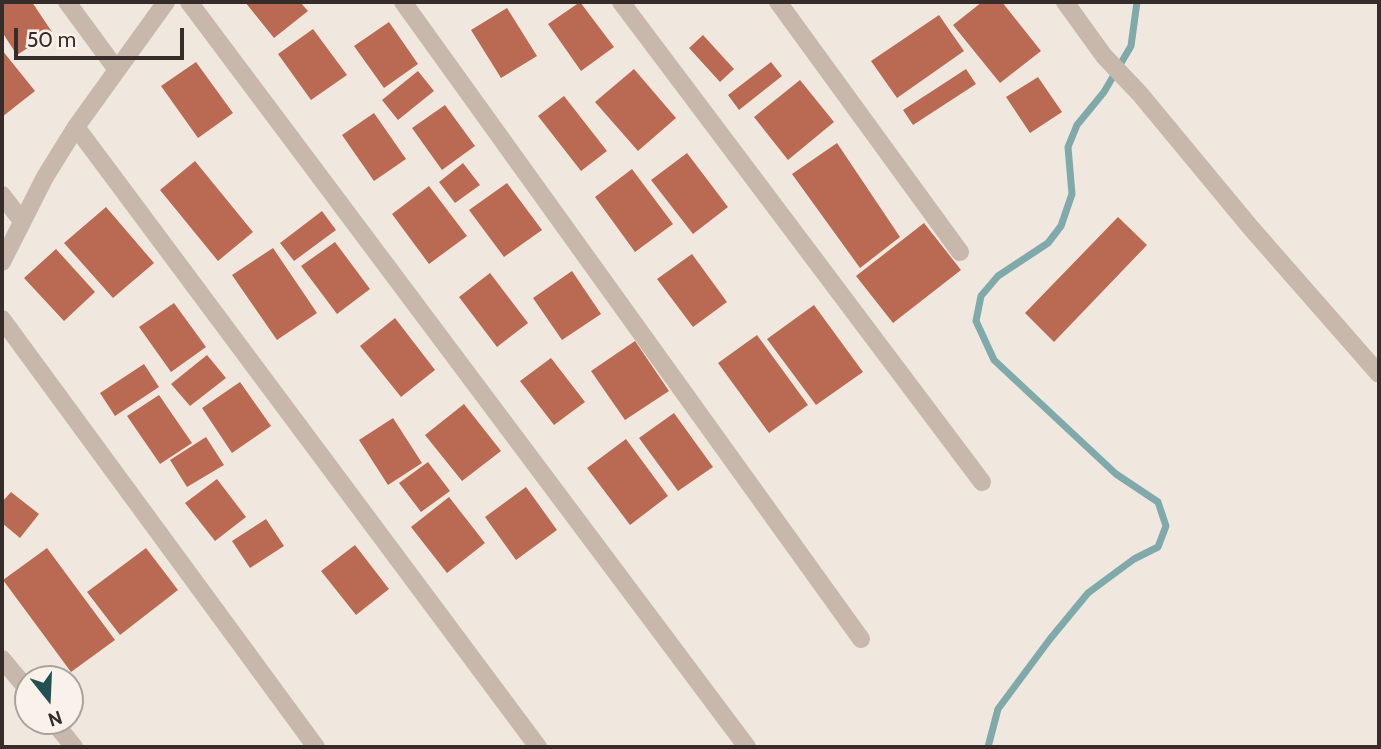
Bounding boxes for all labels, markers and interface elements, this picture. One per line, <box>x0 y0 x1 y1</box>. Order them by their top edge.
scale bar <box>18 14 187 58</box>
text: 50 m <box>27 27 76 52</box>
north arrow <box>14 665 84 735</box>
text: N <box>45 706 65 732</box>

